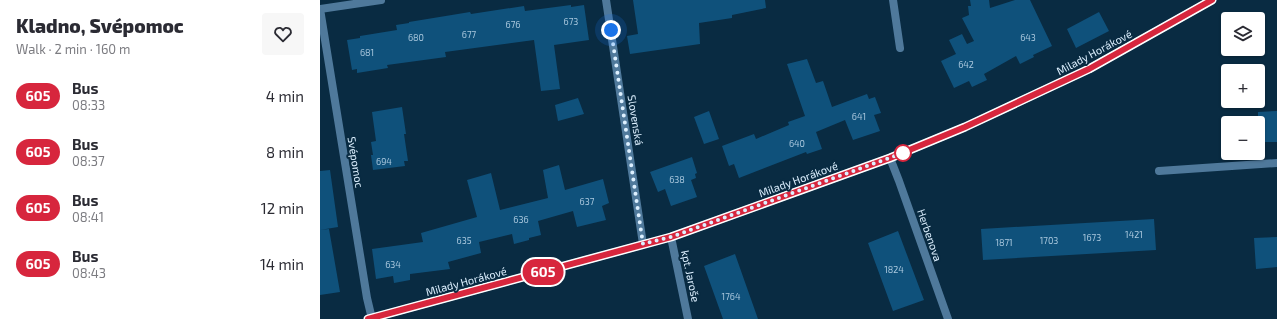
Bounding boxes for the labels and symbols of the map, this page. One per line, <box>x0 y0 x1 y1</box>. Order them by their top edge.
house number: 673 <box>564 16 578 27</box>
house number: 676 <box>506 19 520 30</box>
your location <box>601 20 621 40</box>
street label: Milady Horákové <box>1054 27 1134 77</box>
house number: 677 <box>462 29 477 40</box>
house number: 680 <box>408 32 424 43</box>
house number: 643 <box>1020 32 1036 43</box>
house number: 681 <box>360 47 374 58</box>
house number: 642 <box>958 59 974 70</box>
street label: Slovenská <box>626 94 646 146</box>
house number: 641 <box>852 111 866 122</box>
street label: Svépomoc <box>346 135 366 189</box>
house number: 640 <box>789 138 805 149</box>
unlabelled marker <box>894 144 912 162</box>
house number: 694 <box>376 156 392 167</box>
street label: Milady Horákové <box>757 159 839 199</box>
house number: 638 <box>669 174 685 185</box>
house number: 637 <box>580 196 595 207</box>
street label: Herbenova <box>915 207 945 263</box>
house number: 636 <box>513 214 529 225</box>
house number: 1421 <box>1125 229 1143 240</box>
house number: 1673 <box>1083 232 1101 243</box>
house number: 635 <box>457 235 472 246</box>
house number: 1703 <box>1040 235 1058 246</box>
house number: 1871 <box>995 237 1013 248</box>
street label: kpt. Jaroše <box>679 249 703 303</box>
house number: 634 <box>385 259 401 270</box>
line badge: 605 <box>520 259 566 285</box>
street label: Milady Horákové <box>424 264 508 298</box>
house number: 1824 <box>884 264 904 275</box>
house number: 1764 <box>722 291 741 302</box>

